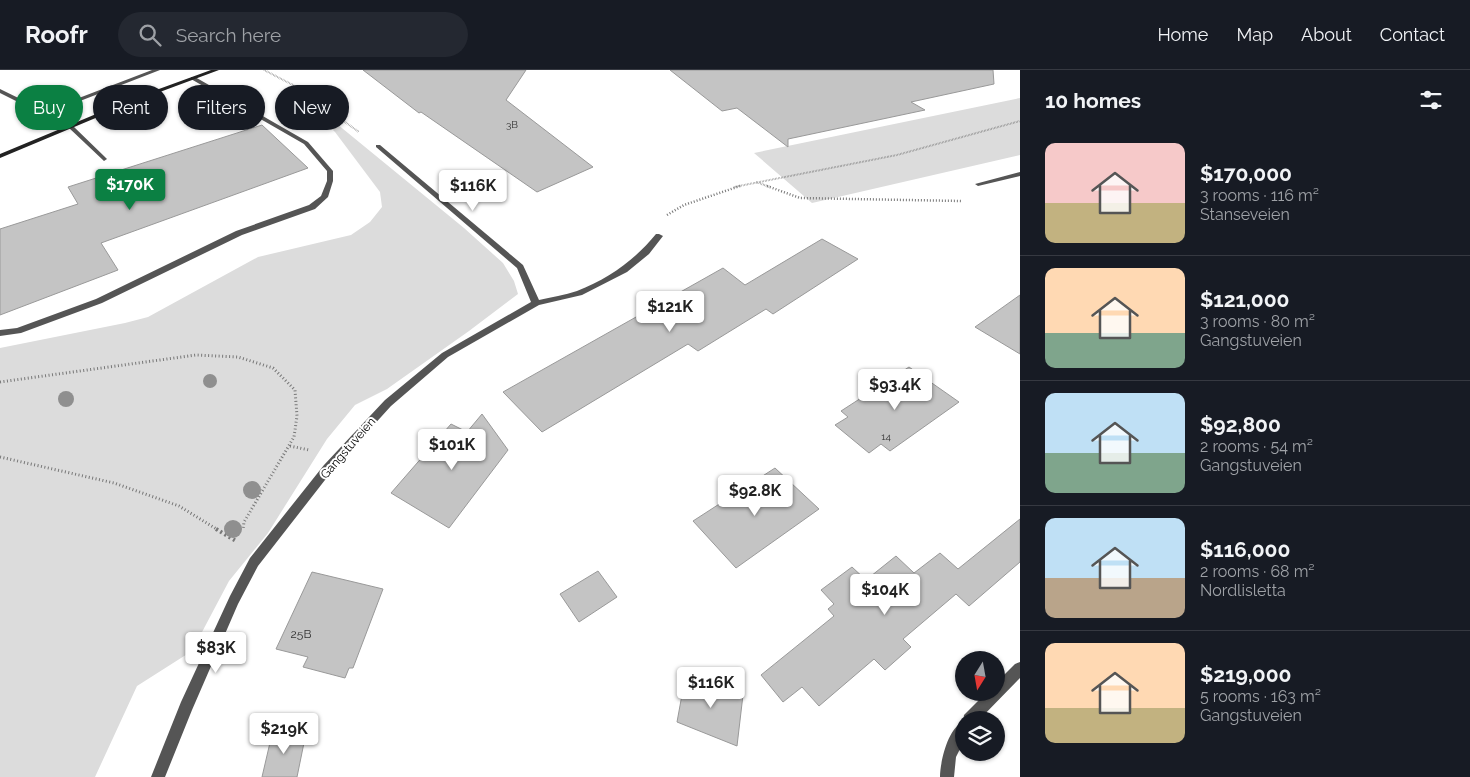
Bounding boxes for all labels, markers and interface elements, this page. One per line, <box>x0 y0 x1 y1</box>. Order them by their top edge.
search box <box>118 12 468 57</box>
text: Roofr <box>25 20 88 49</box>
icon: search <box>136 21 164 49</box>
text: Search here <box>176 24 281 46</box>
text: Home <box>1157 24 1208 45</box>
text: Map <box>1236 24 1273 45</box>
text: About <box>1301 24 1352 45</box>
text: Contact <box>1380 24 1445 45</box>
chip: Buy <box>15 85 83 130</box>
chip: Rent <box>93 85 168 130</box>
chip: Filters <box>178 85 265 130</box>
chip: New <box>275 85 349 130</box>
icon: filters <box>1417 86 1445 114</box>
text: 10 homes <box>1045 88 1141 113</box>
house number: 3B <box>506 119 518 130</box>
text: $170,000 <box>1200 161 1292 186</box>
icon: home <box>1085 163 1145 223</box>
pin: $170K <box>95 168 165 211</box>
pin: $116K <box>438 170 508 212</box>
text: $170K <box>106 175 154 194</box>
text: $116K <box>450 176 496 195</box>
text: 3 rooms · 116 m² <box>1200 186 1319 205</box>
text: Stanseveien <box>1200 205 1290 224</box>
text: $121,000 <box>1200 287 1289 312</box>
icon: home <box>1085 288 1145 348</box>
pin: $121K <box>635 290 705 333</box>
text: $121K <box>647 297 693 316</box>
text: 3 rooms · 80 m² <box>1200 312 1315 331</box>
text: Gangstuveien <box>1200 331 1302 350</box>
pin: $93.4K <box>854 368 936 411</box>
text: $93.4K <box>869 375 921 394</box>
text: $92,800 <box>1200 412 1281 437</box>
icon: home <box>1085 413 1145 473</box>
street label: Gangstuveien <box>318 415 378 481</box>
pin: $101K <box>417 428 487 471</box>
house number: 14 <box>881 431 891 442</box>
text: $101K <box>429 435 475 454</box>
text: 2 rooms · 54 m² <box>1200 437 1313 456</box>
text: Gangstuveien <box>1200 456 1302 475</box>
pin: $92.8K <box>714 474 796 517</box>
text: $92.8K <box>729 481 781 500</box>
text: $116,000 <box>1200 537 1290 562</box>
icon: home <box>1085 538 1145 598</box>
text: 2 rooms · 68 m² <box>1200 562 1315 581</box>
pin: $104K <box>850 574 920 616</box>
text: $104K <box>861 580 909 599</box>
text: Nordlisletta <box>1200 581 1286 600</box>
house number: 25B <box>291 627 311 641</box>
pin: $83K <box>186 632 246 674</box>
text: $83K <box>196 638 236 657</box>
north arrow <box>955 651 1005 701</box>
map controls <box>955 651 1005 761</box>
text: $219,000 <box>1200 662 1291 687</box>
icon: home <box>1085 663 1145 723</box>
pin: $116K <box>676 666 746 709</box>
text: $116K <box>688 673 734 692</box>
text: 5 rooms · 163 m² <box>1200 687 1321 706</box>
text: Gangstuveien <box>1200 706 1302 725</box>
button: layers <box>955 711 1005 761</box>
pin: $219K <box>249 712 319 755</box>
text: $219K <box>260 719 308 738</box>

